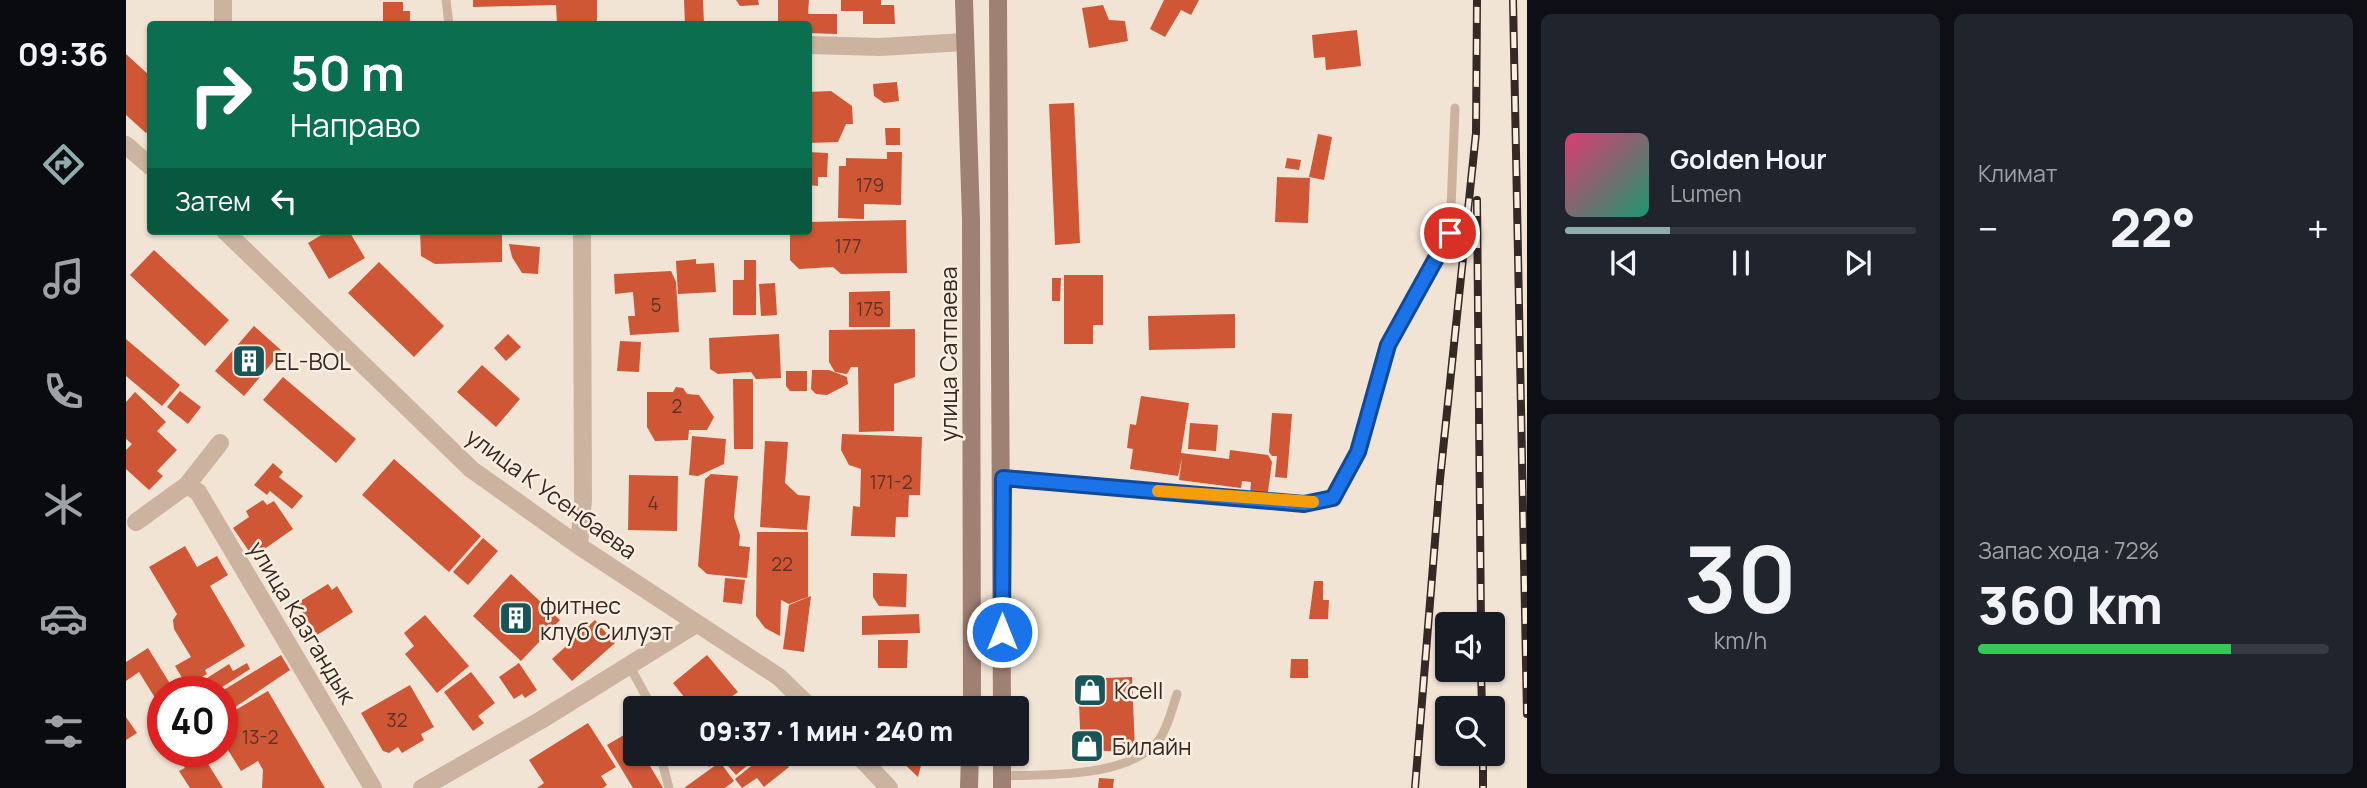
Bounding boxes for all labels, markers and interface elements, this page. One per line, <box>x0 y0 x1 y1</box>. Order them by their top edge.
text: 09:36 <box>18 32 108 76</box>
text: 50 m <box>290 39 405 106</box>
icon: right <box>175 49 266 140</box>
text: Направо <box>290 103 421 147</box>
icon: directions <box>39 140 88 189</box>
text: Golden Hour <box>1670 141 1827 177</box>
text: Климат <box>1978 157 2057 189</box>
house number: 179 <box>856 172 884 198</box>
text: Lumen <box>1670 177 1742 209</box>
icon: left <box>265 182 303 220</box>
text: Затем <box>175 183 251 219</box>
text: 22° <box>2110 192 2196 263</box>
text: − <box>1978 202 1999 254</box>
text: + <box>2307 202 2329 254</box>
pin <box>1420 203 1480 263</box>
icon: arrive <box>1431 214 1469 252</box>
house number: 177 <box>835 233 862 259</box>
icon: previous <box>1605 244 1643 282</box>
icon: pause <box>1722 244 1760 282</box>
icon: next <box>1839 244 1877 282</box>
icon: music <box>39 254 88 303</box>
street label: улица Сатпаева <box>932 267 964 441</box>
house number: 5 <box>651 292 662 318</box>
house number: 175 <box>856 296 884 322</box>
building icon: EL-BOL <box>230 342 268 380</box>
place label: EL-BOL <box>274 345 351 377</box>
icon: phone <box>39 367 88 416</box>
house number: 2 <box>672 393 682 419</box>
street label: улица К Усенбаева <box>460 420 644 566</box>
house number: 171-2 <box>869 469 913 495</box>
icon: climate <box>39 480 88 529</box>
house number: 4 <box>647 490 659 516</box>
text: 30 <box>1684 516 1797 640</box>
text: Запас хода · 72% <box>1978 534 2159 566</box>
street label: улица Казгандык <box>242 535 365 710</box>
house number: 22 <box>771 551 793 577</box>
text: 360 km <box>1978 569 2163 640</box>
place label: фитнес клуб Силуэт <box>540 589 673 647</box>
icon: car <box>39 594 88 643</box>
position arrow <box>965 595 1039 669</box>
building icon: фитнес клуб Силуэт <box>497 599 535 637</box>
map controls <box>1435 612 1505 766</box>
button: sound <box>1435 612 1505 682</box>
text: km/h <box>1714 624 1767 656</box>
shop icon: Kcell <box>1071 671 1109 709</box>
place label: Kcell <box>1114 674 1163 706</box>
speed limit sign: 40 <box>147 676 238 767</box>
button: search <box>1435 696 1505 766</box>
icon: filters <box>39 707 88 756</box>
house number: 32 <box>386 707 408 733</box>
text: 09:37 · 1 мин · 240 m <box>699 713 953 749</box>
house number: 13-2 <box>242 724 278 750</box>
shop icon: Билайн <box>1068 727 1106 765</box>
place label: Билайн <box>1112 730 1192 762</box>

